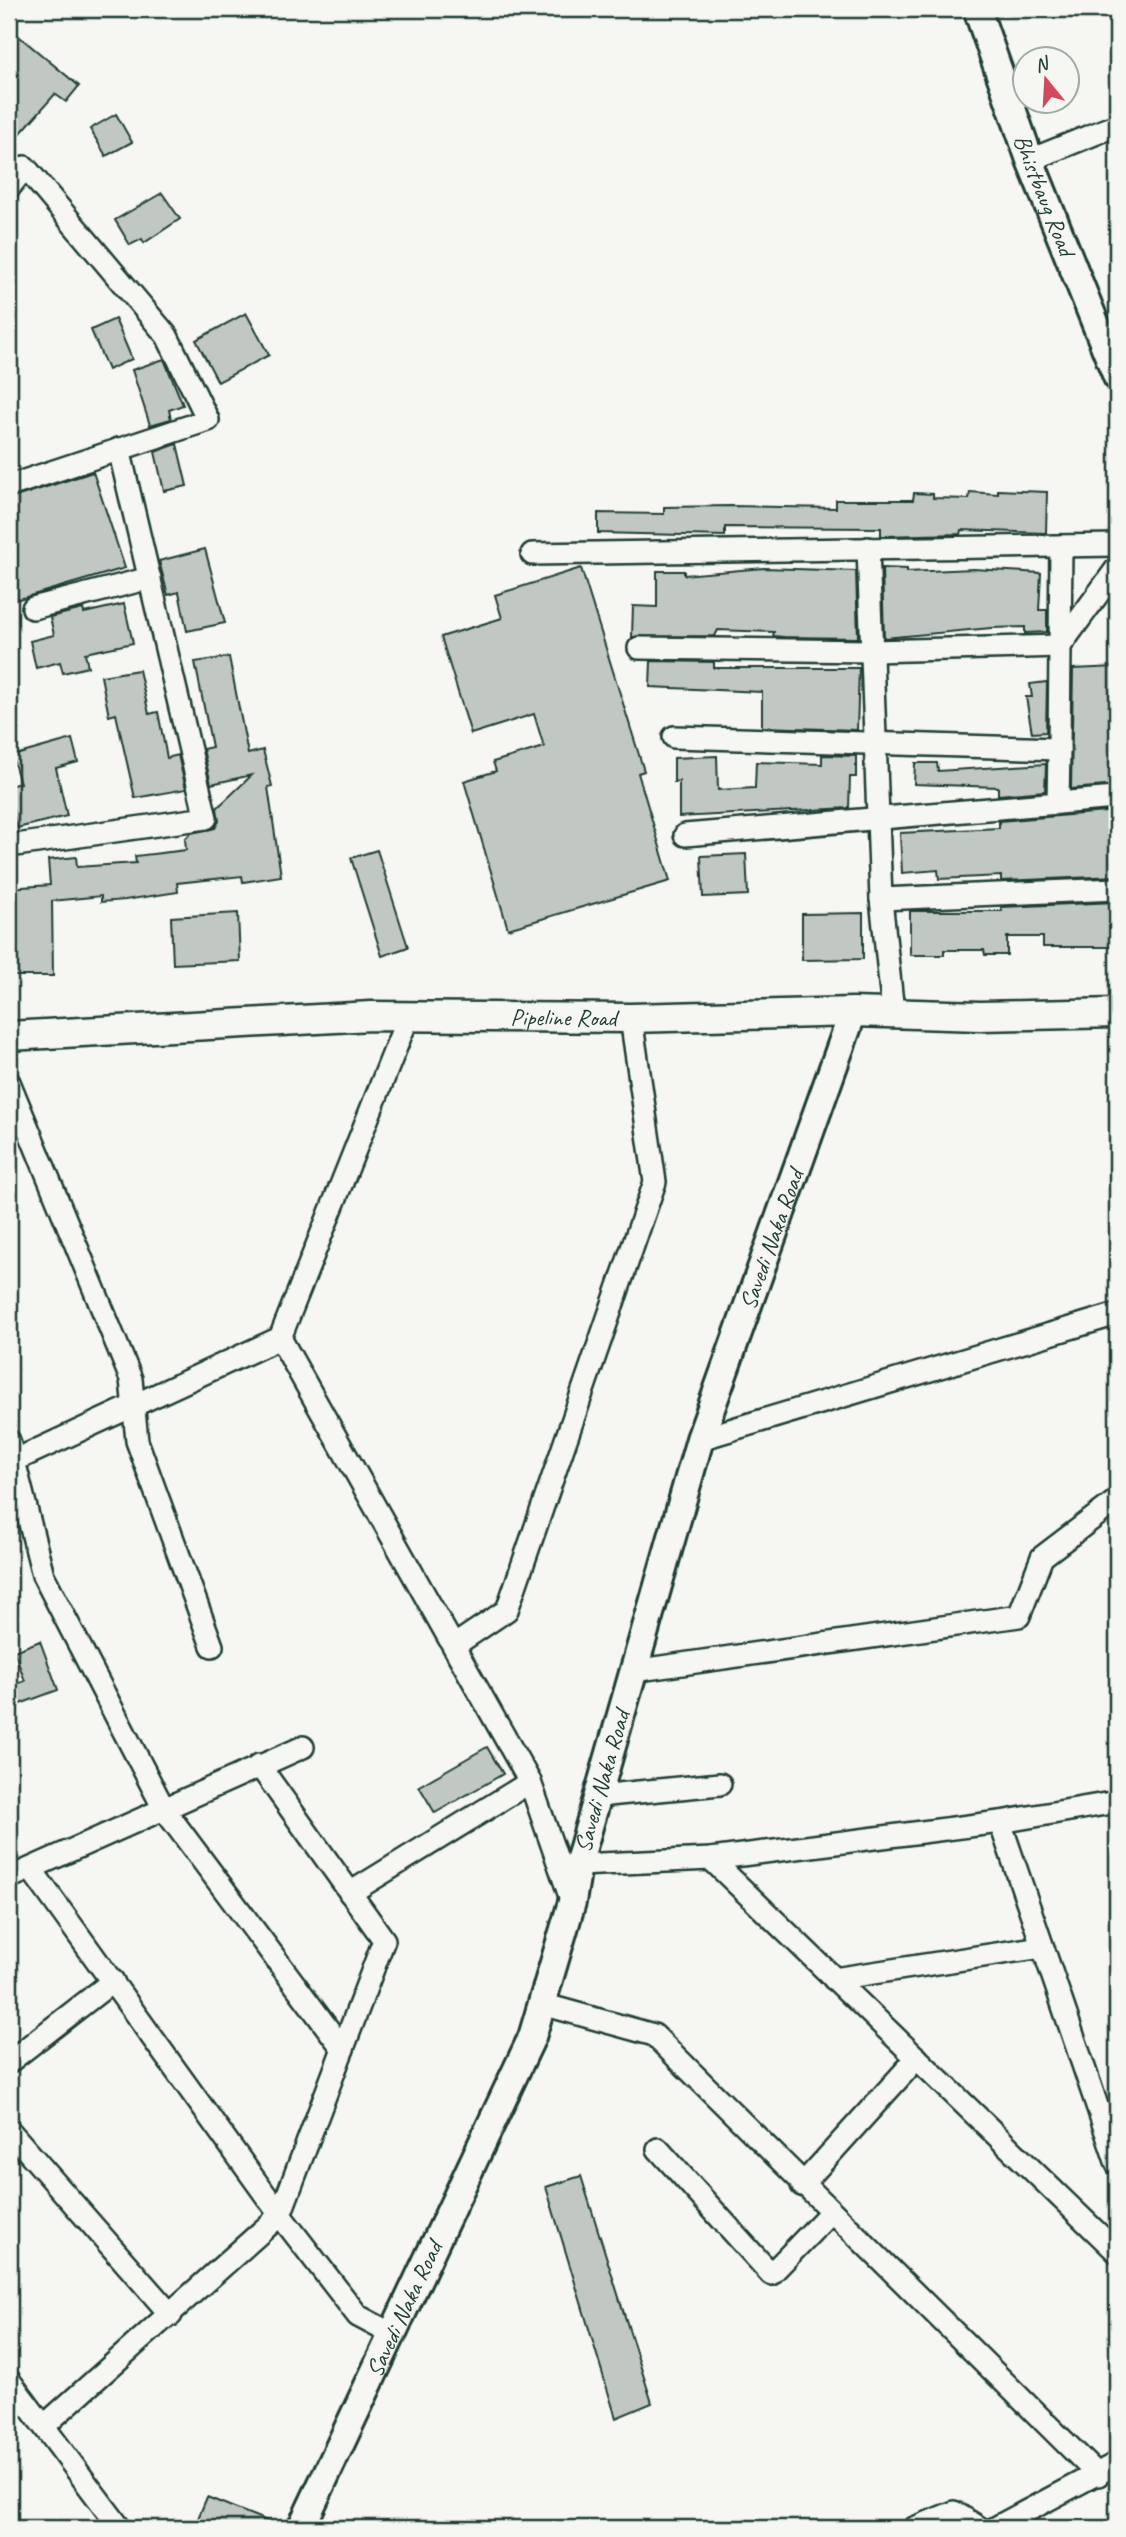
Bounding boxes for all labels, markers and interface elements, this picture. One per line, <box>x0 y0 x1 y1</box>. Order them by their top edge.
north arrow <box>1010 46 1080 116</box>
text: N <box>1032 51 1053 78</box>
street label: Bhistbaug Road <box>1007 131 1083 263</box>
street label: Pipeline Road <box>510 1002 620 1033</box>
street label: Savedi Naka Road <box>733 1162 812 1313</box>
street label: Savedi Naka Road <box>567 1703 638 1856</box>
street label: Savedi Naka Road <box>359 2233 450 2382</box>

